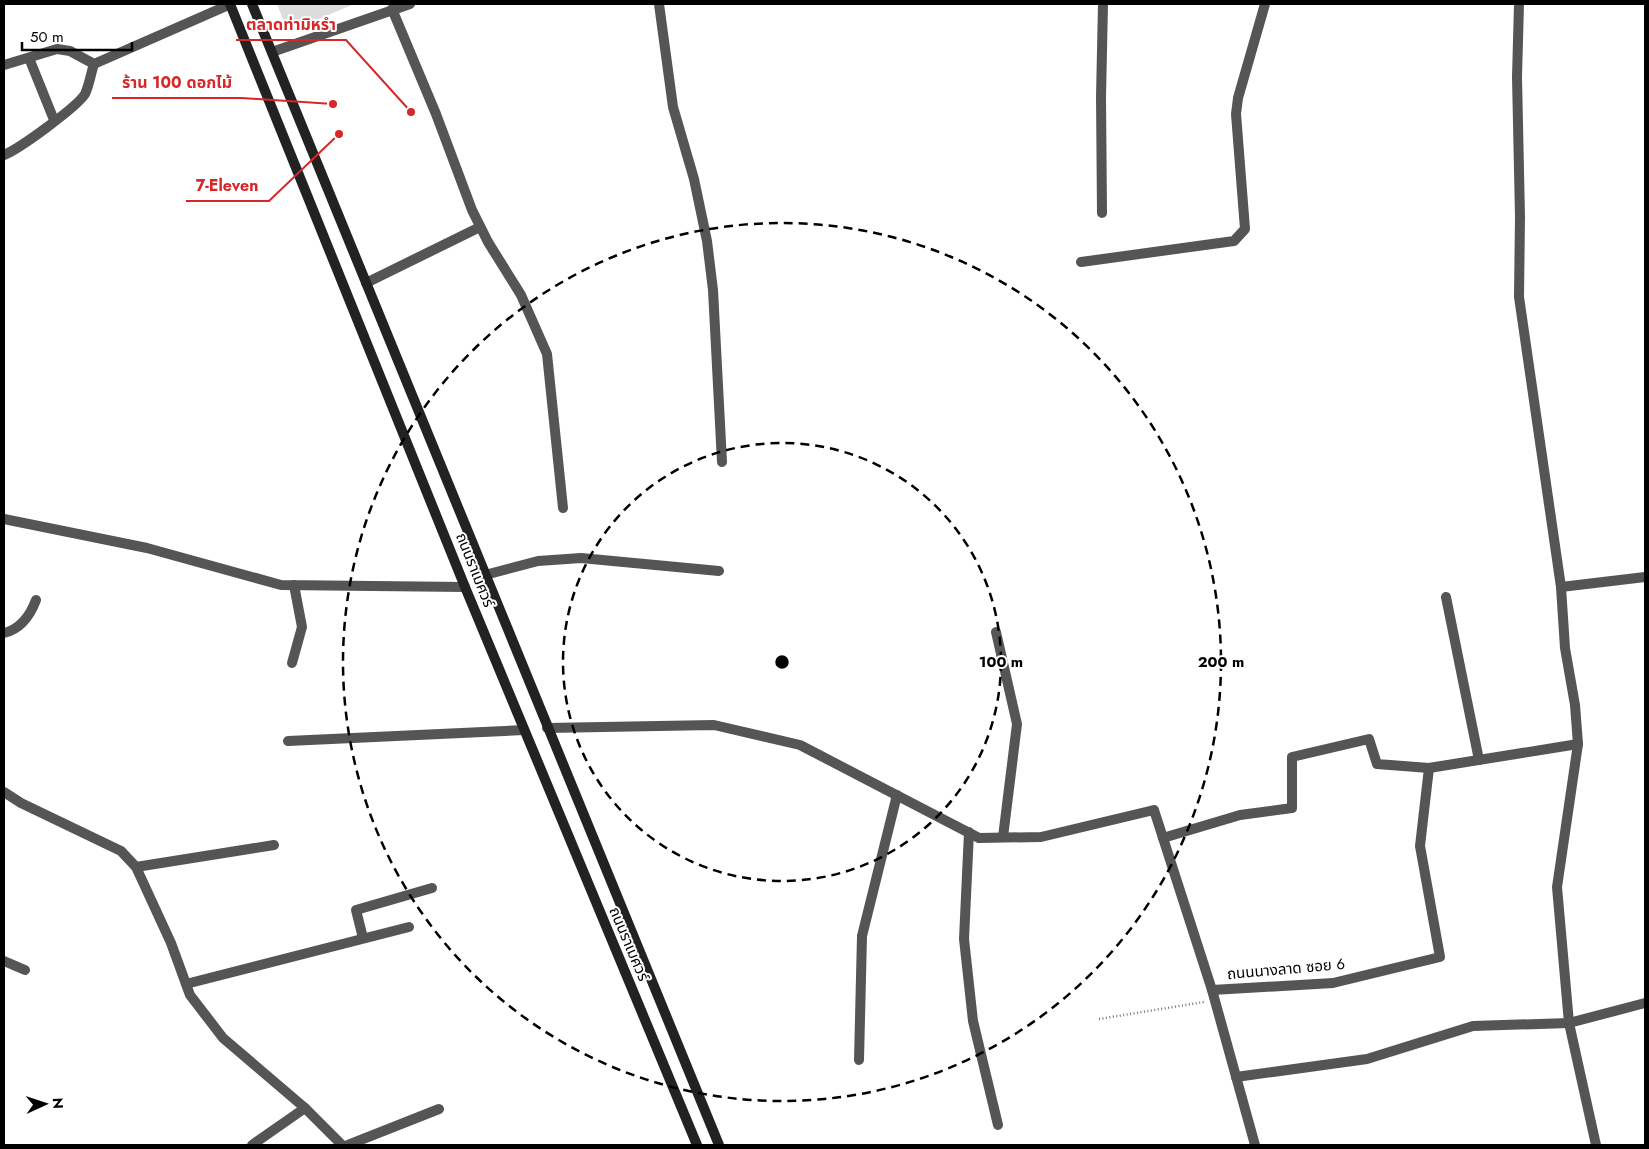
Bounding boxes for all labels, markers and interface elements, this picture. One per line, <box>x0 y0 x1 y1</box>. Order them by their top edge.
callout: ตลาดท่ามิหรำ <box>236 9 346 40</box>
text: ตลาดท่ามิหรำ <box>246 13 336 36</box>
scale bar <box>22 20 132 52</box>
text: 50 m <box>30 26 64 48</box>
callout: ร้าน 100 ดอกไม้ <box>112 67 242 98</box>
text: ร้าน 100 ดอกไม้ <box>122 71 232 94</box>
callout: 7-Eleven <box>186 170 269 201</box>
text: 7-Eleven <box>196 174 258 197</box>
street label: ถนนราเมศวร์ <box>450 529 500 611</box>
text: 100 m <box>979 651 1023 673</box>
text: 200 m <box>1198 651 1244 673</box>
centre of rings <box>773 653 791 671</box>
street label: ถนนราเมศวร์ <box>604 904 655 985</box>
street label: ถนนนางลาด ซอย 6 <box>1226 953 1346 985</box>
north arrow <box>20 1079 70 1129</box>
text: N <box>48 1097 68 1109</box>

